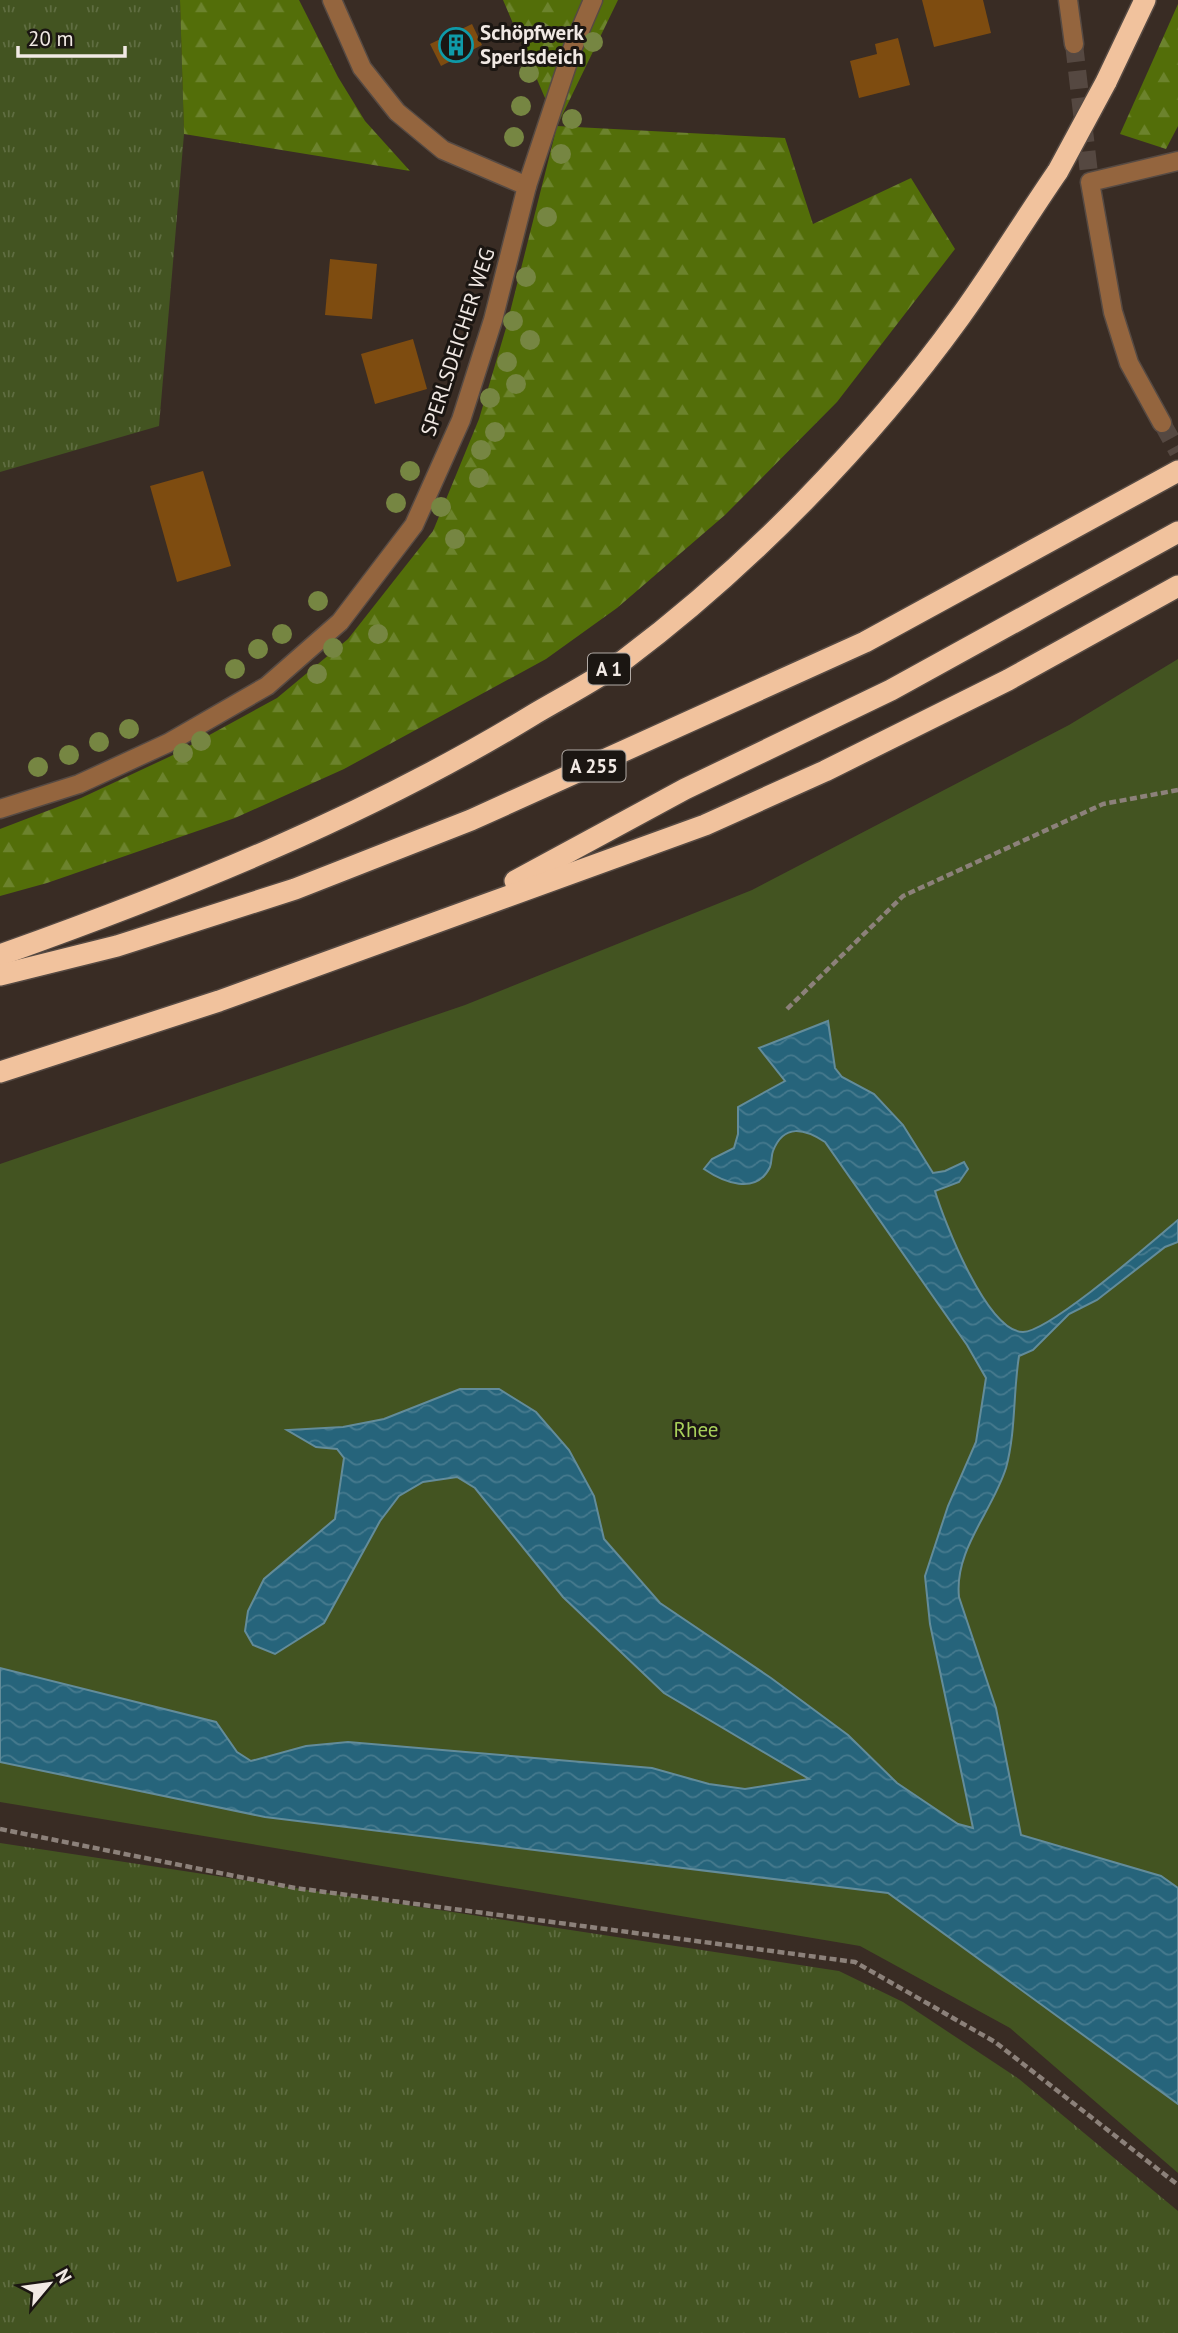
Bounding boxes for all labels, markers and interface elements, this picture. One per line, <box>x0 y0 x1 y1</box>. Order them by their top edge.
scale bar <box>18 14 124 58</box>
place label: Schöpfwerk Sperlsdeich <box>480 19 585 70</box>
text: 20 m <box>28 25 74 52</box>
building icon: Schöpfwerk Sperlsdeich <box>437 26 475 64</box>
street label: SPERLSDEICHER WEG <box>414 244 501 439</box>
road number: A 1 <box>588 654 630 684</box>
road number: A 255 <box>562 750 626 782</box>
park label: Rhee <box>673 1416 719 1443</box>
north arrow <box>14 2249 84 2319</box>
text: N <box>50 2264 77 2287</box>

